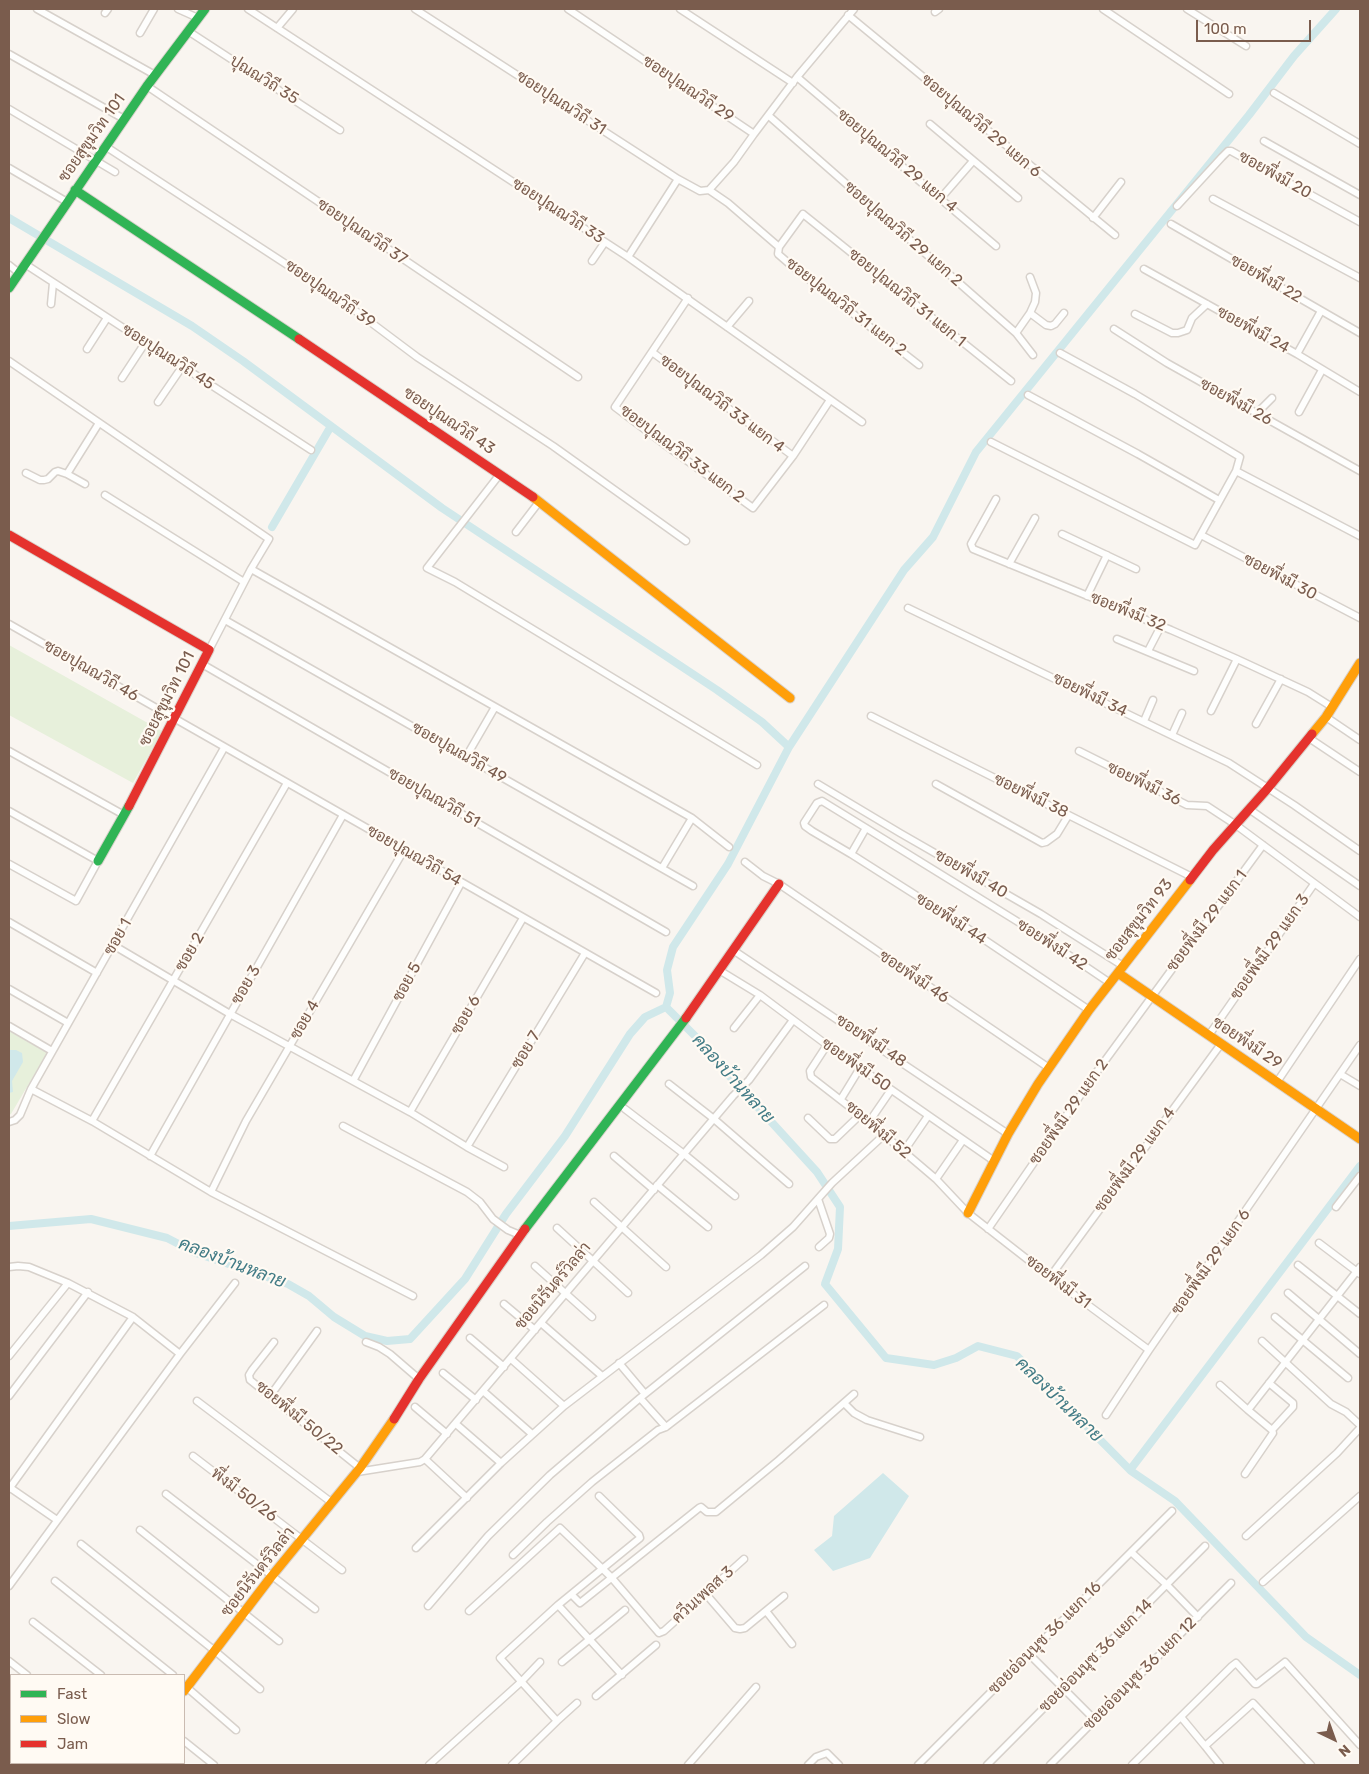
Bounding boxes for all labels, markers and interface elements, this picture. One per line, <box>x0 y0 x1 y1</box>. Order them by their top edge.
scale bar <box>1199 10 1314 42</box>
text: 100 m <box>1204 20 1246 38</box>
street label: ปุณณวิถี 35 <box>226 51 302 109</box>
street label: ซอยปุณณวิถี 29 <box>639 51 737 127</box>
street label: ซอยปุณณวิถี 31 <box>513 67 609 139</box>
street label: ซอยปุณณวิถี 29 แยก 6 <box>917 70 1045 182</box>
street label: ซอยสุขุมวิท 101 <box>54 90 130 186</box>
street label: ซอยปุณณวิถี 29 แยก 4 <box>833 105 961 217</box>
street label: ซอยพึ่งมี 20 <box>1235 147 1315 203</box>
street label: ซอยปุณณวิถี 33 <box>508 174 608 248</box>
street label: ซอยปุณณวิถี 29 แยก 2 <box>840 177 966 291</box>
street label: ซอยปุณณวิถี 37 <box>313 195 411 269</box>
street label: ซอยปุณณวิถี 31 แยก 1 <box>844 245 970 351</box>
street label: ซอยพึ่งมี 22 <box>1227 251 1305 307</box>
street label: ซอยปุณณวิถี 31 แยก 2 <box>782 254 910 360</box>
street label: ซอยปุณณวิถี 39 <box>281 256 379 332</box>
street label: ซอยพึ่งมี 24 <box>1213 302 1293 358</box>
street label: ซอยปุณณวิถี 45 <box>118 320 218 394</box>
street label: ซอยปุณณวิถี 33 แยก 4 <box>656 351 788 457</box>
street label: ซอยพึ่งมี 26 <box>1196 374 1276 430</box>
street label: ซอยปุณณวิถี 43 <box>400 383 498 459</box>
street label: ซอยปุณณวิถี 33 แยก 2 <box>616 401 748 507</box>
street label: ซอยพึ่งมี 30 <box>1240 550 1320 604</box>
street label: ซอยพึ่งมี 32 <box>1087 588 1169 636</box>
street label: ซอยปุณณวิถี 46 <box>40 636 142 706</box>
street label: ซอยสุขุมวิท 101 <box>135 649 199 749</box>
street label: ซอยพึ่งมี 34 <box>1050 669 1130 721</box>
street label: ซอยปุณณวิถี 49 <box>408 718 510 788</box>
street label: ซอยพึ่งมี 36 <box>1104 758 1184 810</box>
street label: ซอยปุณณวิถี 51 <box>385 764 483 832</box>
street label: ซอยพึ่งมี 38 <box>991 770 1071 822</box>
street label: ซอยปุณณวิถี 54 <box>363 821 465 891</box>
street label: ซอยพึ่งมี 40 <box>931 845 1011 903</box>
street label: ซอยพึ่งมี 29 แยก 1 <box>1163 866 1251 976</box>
street label: ซอยสุขุมวิท 93 <box>1101 875 1177 965</box>
street label: ซอยพึ่งมี 44 <box>912 889 990 949</box>
street label: ซอยพึ่งมี 29 แยก 3 <box>1226 890 1314 1004</box>
street label: ซอย 1 <box>100 915 136 959</box>
street label: ซอยพึ่งมี 42 <box>1013 915 1091 975</box>
street label: ซอย 2 <box>171 929 209 975</box>
street label: ซอยพึ่งมี 46 <box>875 947 953 1007</box>
street label: ซอย 5 <box>388 959 426 1005</box>
street label: ซอย 3 <box>227 962 265 1008</box>
street label: ซอย 6 <box>447 992 485 1038</box>
street label: ซอย 4 <box>286 997 324 1043</box>
street label: ซอยพึ่งมี 48 <box>832 1010 910 1072</box>
street label: ซอยพึ่งมี 29 <box>1209 1013 1285 1073</box>
street label: ซอย 7 <box>507 1028 545 1072</box>
water label: คลองบ้านหลาย <box>687 1030 779 1128</box>
street label: ซอยพึ่งมี 50 <box>817 1034 895 1096</box>
street label: ซอยพึ่งมี 29 แยก 2 <box>1025 1055 1113 1169</box>
street label: ซอยพึ่งมี 52 <box>841 1097 915 1163</box>
street label: ซอยพึ่งมี 29 แยก 4 <box>1090 1104 1180 1216</box>
street label: ซอยพึ่งมี 29 แยก 6 <box>1167 1205 1255 1319</box>
water label: คลองบ้านหลาย <box>175 1233 289 1293</box>
street label: ซอยนิรันดร์วิลล่า <box>511 1238 595 1334</box>
street label: ซอยพึ่งมี 31 <box>1021 1251 1095 1313</box>
water label: คลองบ้านหลาย <box>1011 1353 1107 1447</box>
street label: ซอยพึ่งมี 50/22 <box>252 1377 346 1459</box>
street label: พึ่งมี 50/26 <box>207 1464 281 1526</box>
street label: ซอยนิรันดร์วิลล่า <box>217 1523 299 1621</box>
street label: ควีนเพลส 3 <box>668 1562 738 1628</box>
street label: ซอยอ่อนนุช 36 แยก 16 <box>984 1577 1106 1699</box>
street label: ซอยอ่อนนุช 36 แยก 14 <box>1035 1595 1157 1717</box>
street label: ซอยอ่อนนุช 36 แยก 12 <box>1079 1613 1201 1735</box>
legend <box>10 1674 185 1764</box>
text: Fast <box>57 1685 87 1703</box>
text: Slow <box>57 1710 90 1728</box>
north arrow <box>1309 1714 1359 1764</box>
text: Jam <box>57 1735 88 1753</box>
text: N <box>1335 1741 1354 1760</box>

